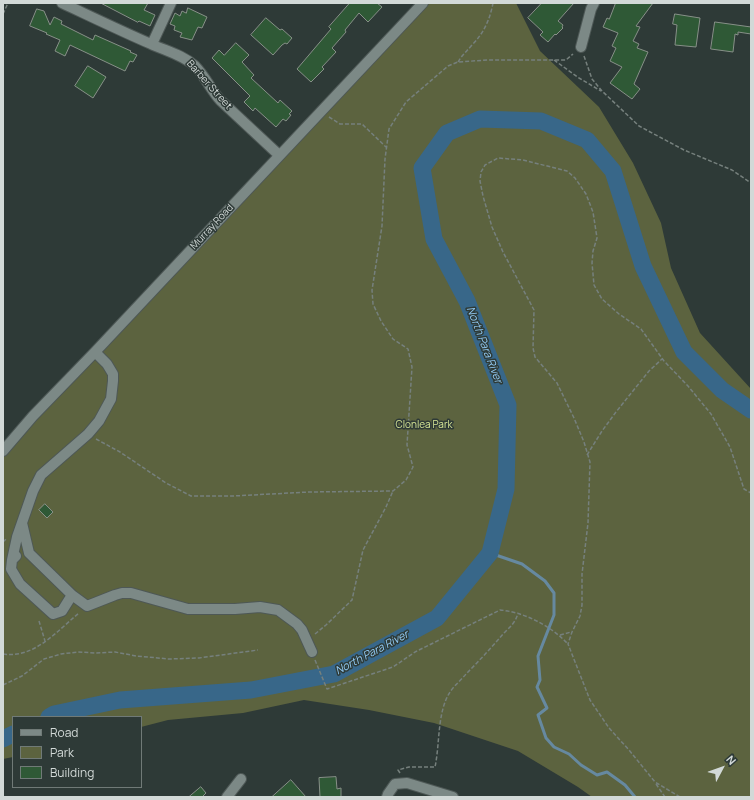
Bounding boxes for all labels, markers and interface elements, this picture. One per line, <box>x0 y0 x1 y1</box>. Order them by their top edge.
street label: Barber Street <box>184 58 234 112</box>
street label: Murray Road <box>188 202 236 252</box>
water label: North Para River <box>463 305 505 385</box>
park label: Clonlea Park <box>396 419 452 431</box>
water label: North Para River <box>333 628 411 678</box>
legend <box>12 716 142 788</box>
text: Road <box>50 724 78 741</box>
text: Park <box>50 744 74 761</box>
north arrow <box>702 748 742 788</box>
text: N <box>723 752 740 768</box>
text: Building <box>50 764 94 781</box>

